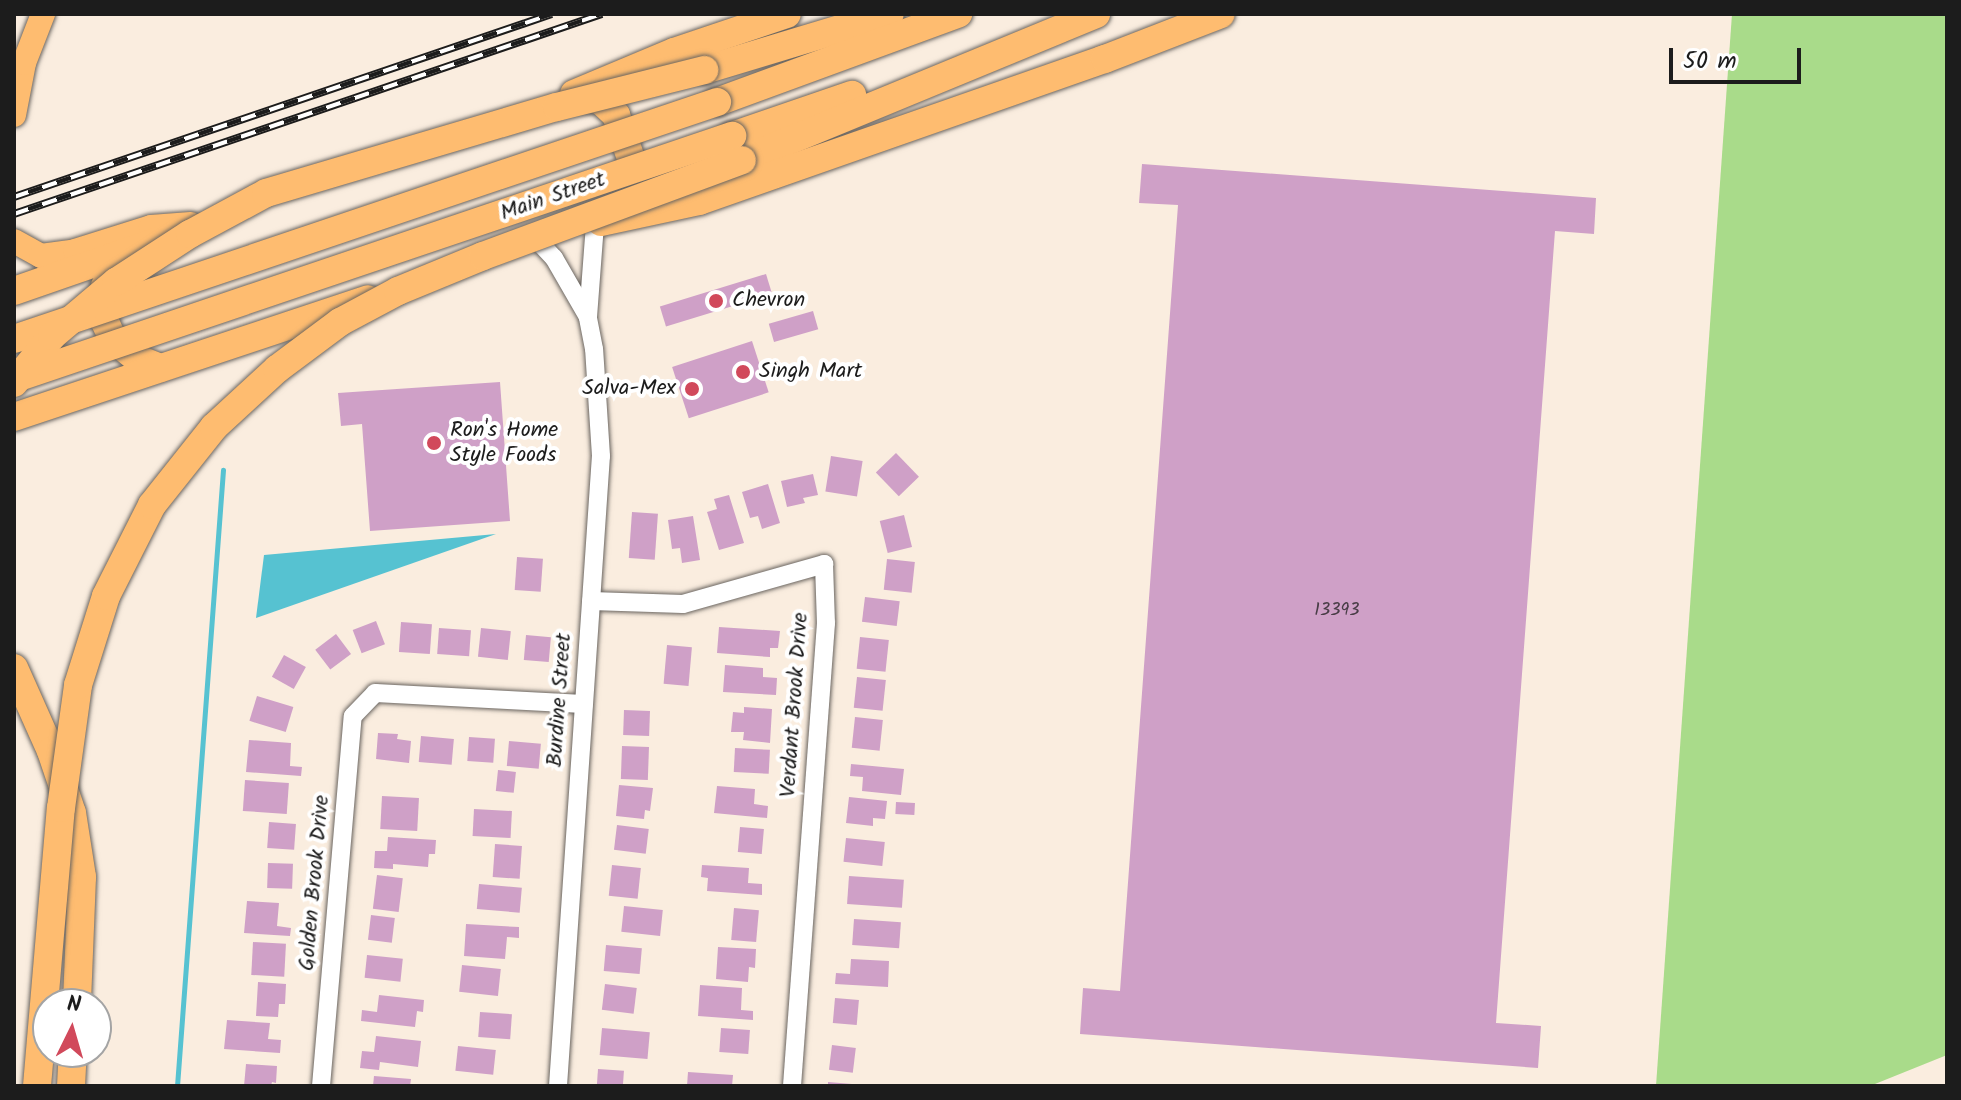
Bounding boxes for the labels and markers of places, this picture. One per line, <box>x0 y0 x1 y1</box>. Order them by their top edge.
place label: Chevron <box>732 288 805 314</box>
marker: Chevron <box>707 292 725 310</box>
place label: Singh Mart <box>759 359 862 385</box>
marker: Singh Mart <box>734 363 752 381</box>
place label: Salva-Mex <box>582 376 676 402</box>
marker: Salva-Mex <box>683 380 701 398</box>
place label: Ron's Home Style Foods <box>450 417 558 468</box>
marker: Ron's Home Style Foods <box>425 434 443 452</box>

